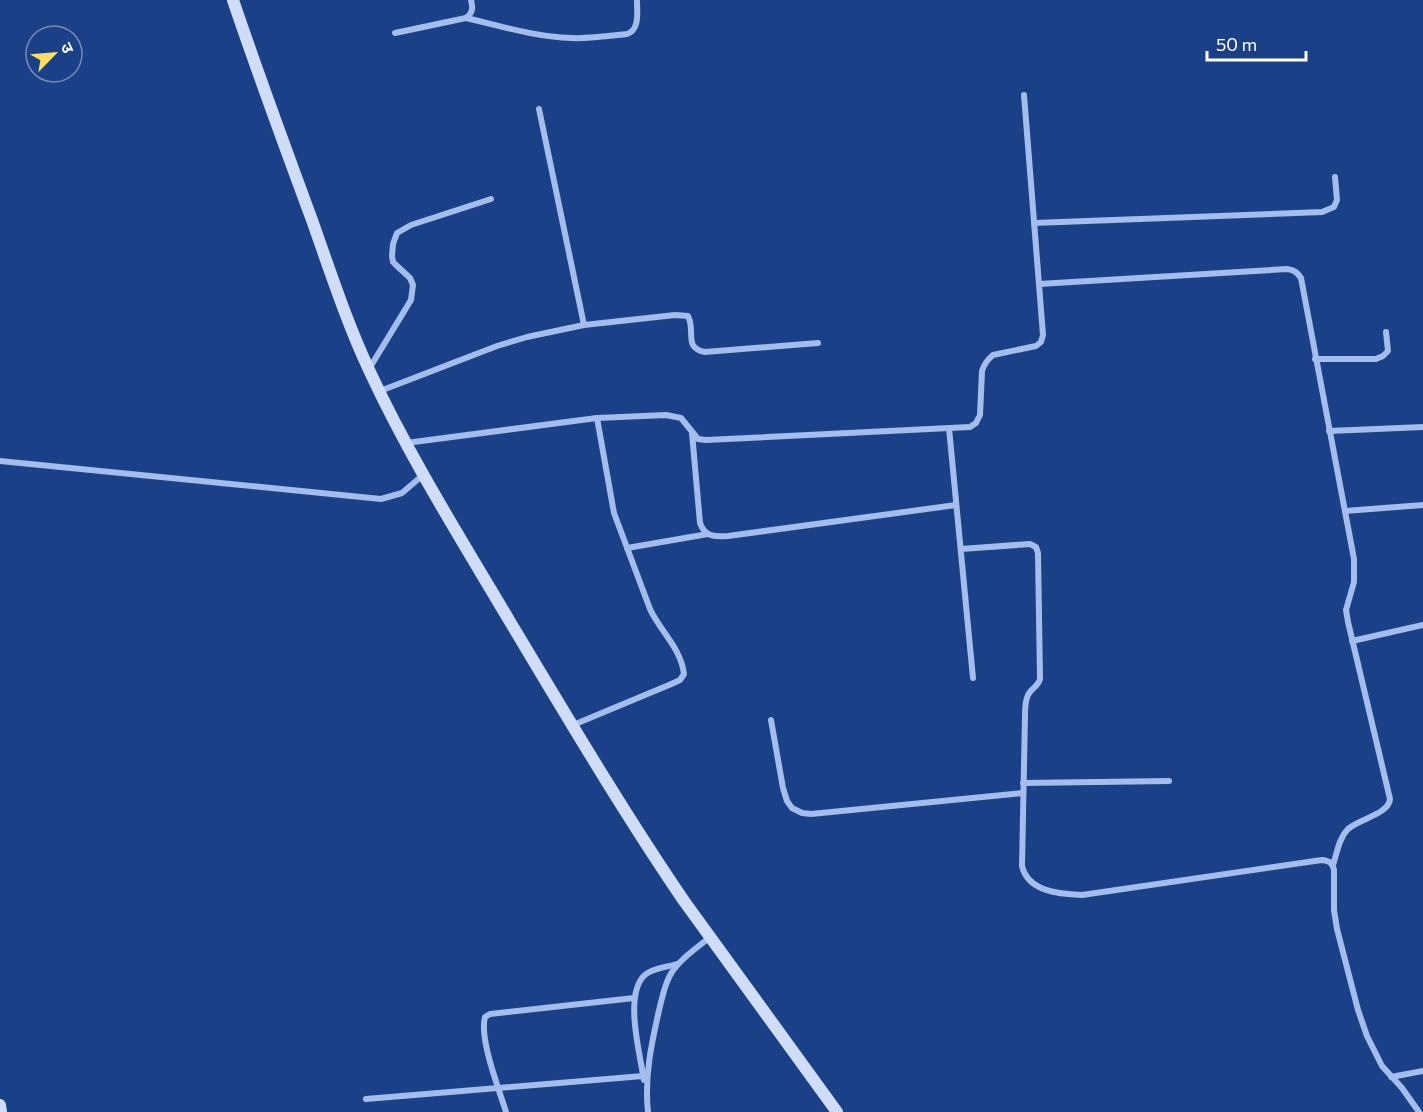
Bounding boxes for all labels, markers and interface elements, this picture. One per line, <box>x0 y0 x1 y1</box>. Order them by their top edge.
north arrow <box>24 24 84 84</box>
scale bar <box>1207 24 1306 62</box>
text: 50 m <box>1216 33 1257 55</box>
text: उ <box>57 39 79 56</box>

